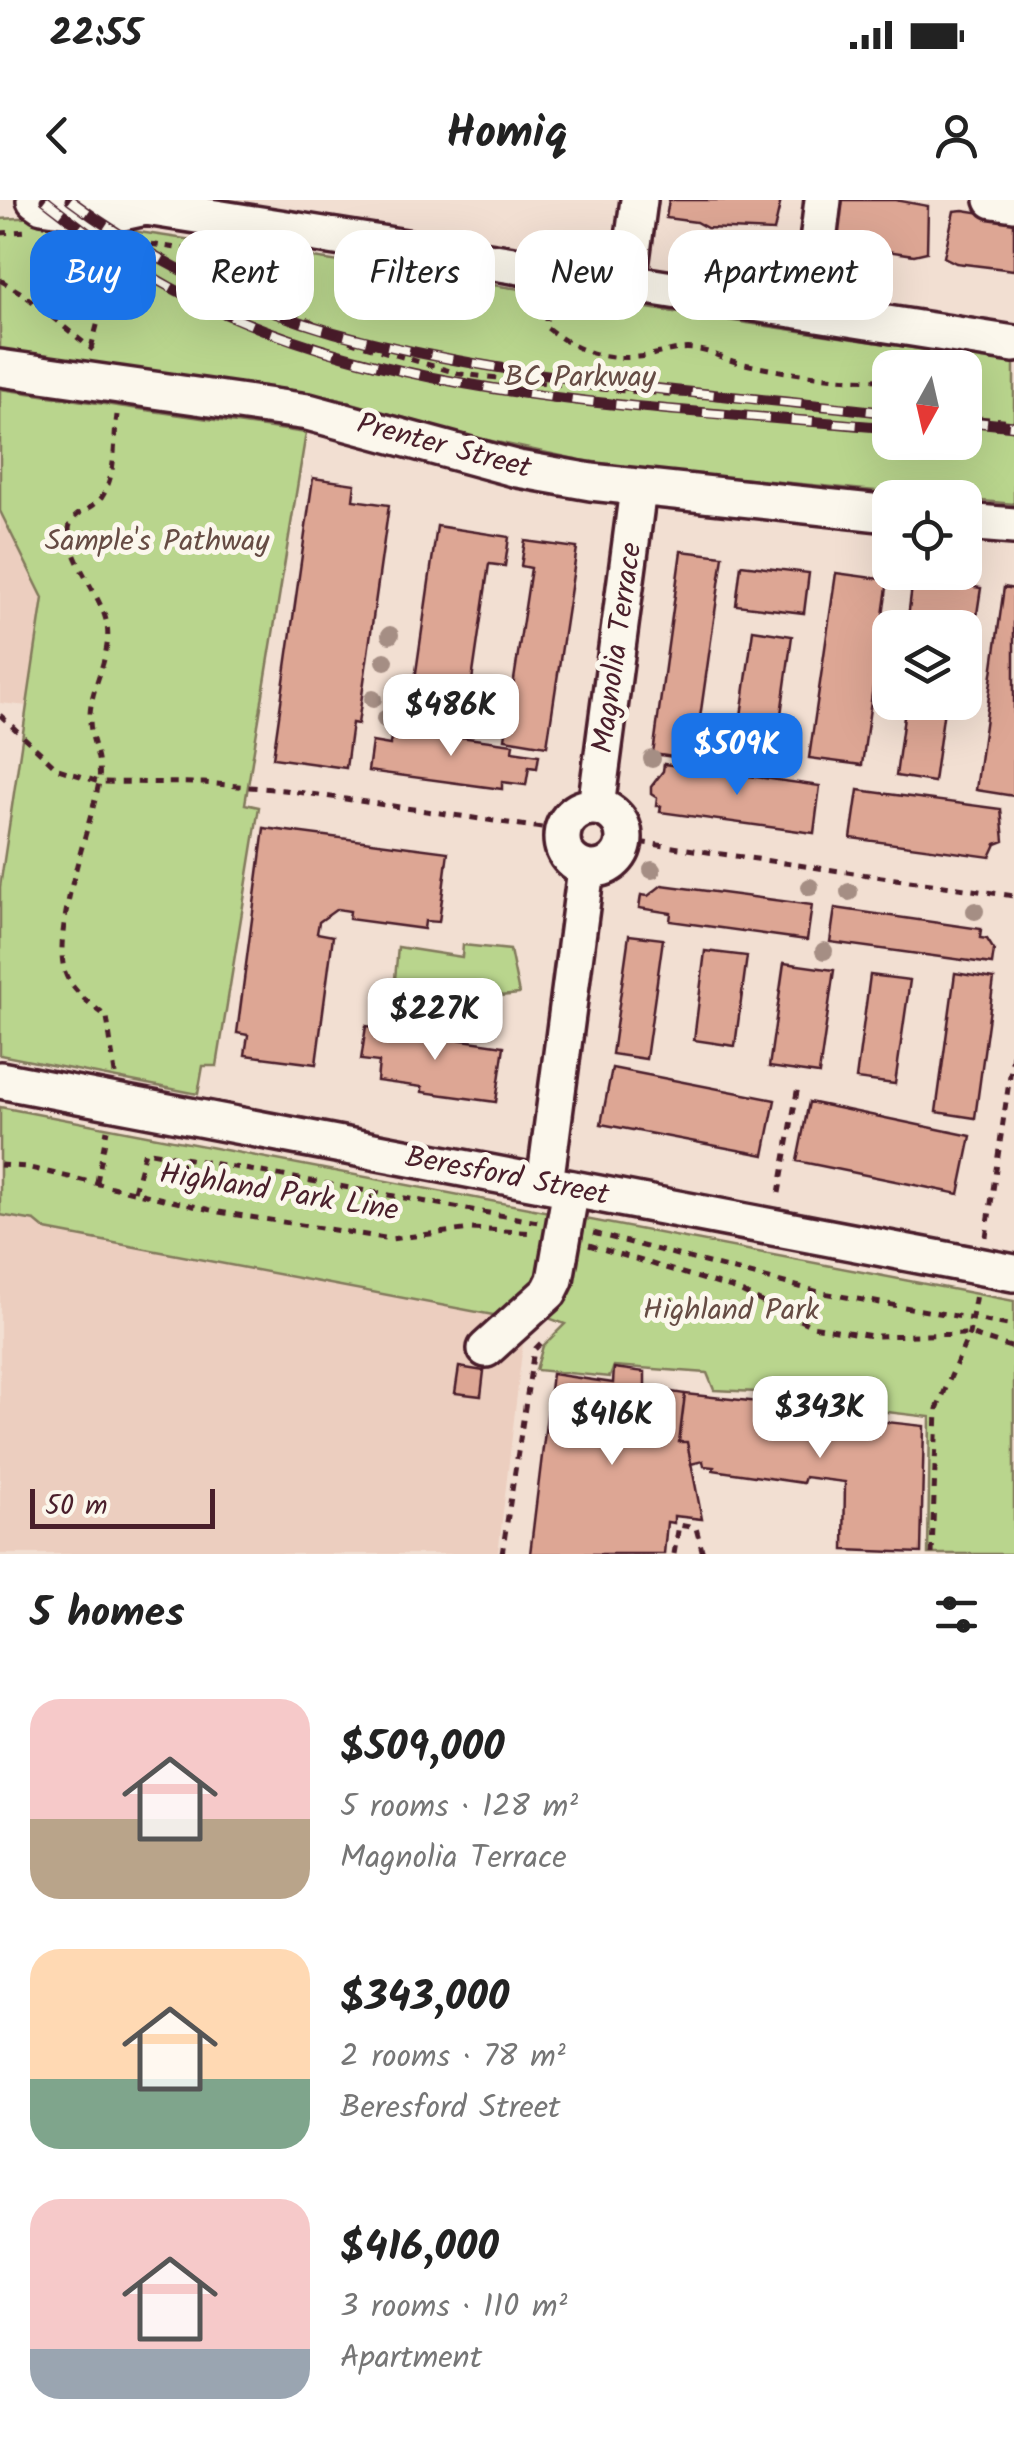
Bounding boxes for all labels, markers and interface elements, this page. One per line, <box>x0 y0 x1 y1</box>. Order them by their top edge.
text: 22:55 <box>50 5 142 65</box>
text: Homiq <box>446 99 568 171</box>
icon: back <box>30 108 85 163</box>
icon: person <box>929 108 984 163</box>
chip: Buy <box>30 230 156 320</box>
chip: Rent <box>176 230 314 320</box>
chip: Filters <box>334 230 495 320</box>
chip: New <box>515 230 648 320</box>
chip: Apartment <box>668 230 893 320</box>
north arrow <box>872 350 982 460</box>
map controls <box>872 350 982 720</box>
park label: BC Parkway <box>504 354 657 402</box>
street label: Prenter Street <box>351 401 537 493</box>
button: locate <box>872 480 982 590</box>
park label: Sample's Pathway <box>45 518 270 566</box>
street label: Magnolia Terrace <box>579 539 657 757</box>
button: layers <box>872 610 982 720</box>
pin: $486K <box>381 674 521 759</box>
text: $486K <box>405 681 497 732</box>
pin: $509K <box>667 713 807 798</box>
text: $509K <box>693 720 781 771</box>
pin: $227K <box>365 978 505 1063</box>
text: $227K <box>390 985 480 1036</box>
street label: Beresford Street <box>401 1134 613 1220</box>
street label: Highland Park Line <box>156 1150 402 1236</box>
park label: Highland Park <box>643 1287 820 1335</box>
pin: $343K <box>750 1376 890 1461</box>
pin: $416K <box>542 1383 682 1468</box>
text: $343K <box>775 1383 865 1434</box>
text: $416K <box>571 1390 653 1441</box>
scale bar <box>30 1484 215 1528</box>
text: 50 m <box>45 1484 108 1529</box>
text: 5 homes <box>30 1581 185 1648</box>
icon: filters <box>929 1587 984 1642</box>
text: $509,000 <box>340 1715 505 1782</box>
icon: home <box>110 1739 230 1859</box>
text: 5 rooms · 128 m² <box>340 1782 578 1833</box>
text: Magnolia Terrace <box>340 1833 567 1884</box>
text: $343,000 <box>340 1965 509 2032</box>
icon: home <box>110 1989 230 2109</box>
text: 2 rooms · 78 m² <box>340 2032 566 2083</box>
text: Beresford Street <box>340 2083 560 2134</box>
text: $416,000 <box>340 2215 499 2282</box>
icon: home <box>110 2239 230 2359</box>
text: 3 rooms · 110 m² <box>340 2282 567 2333</box>
text: Apartment <box>340 2333 482 2384</box>

